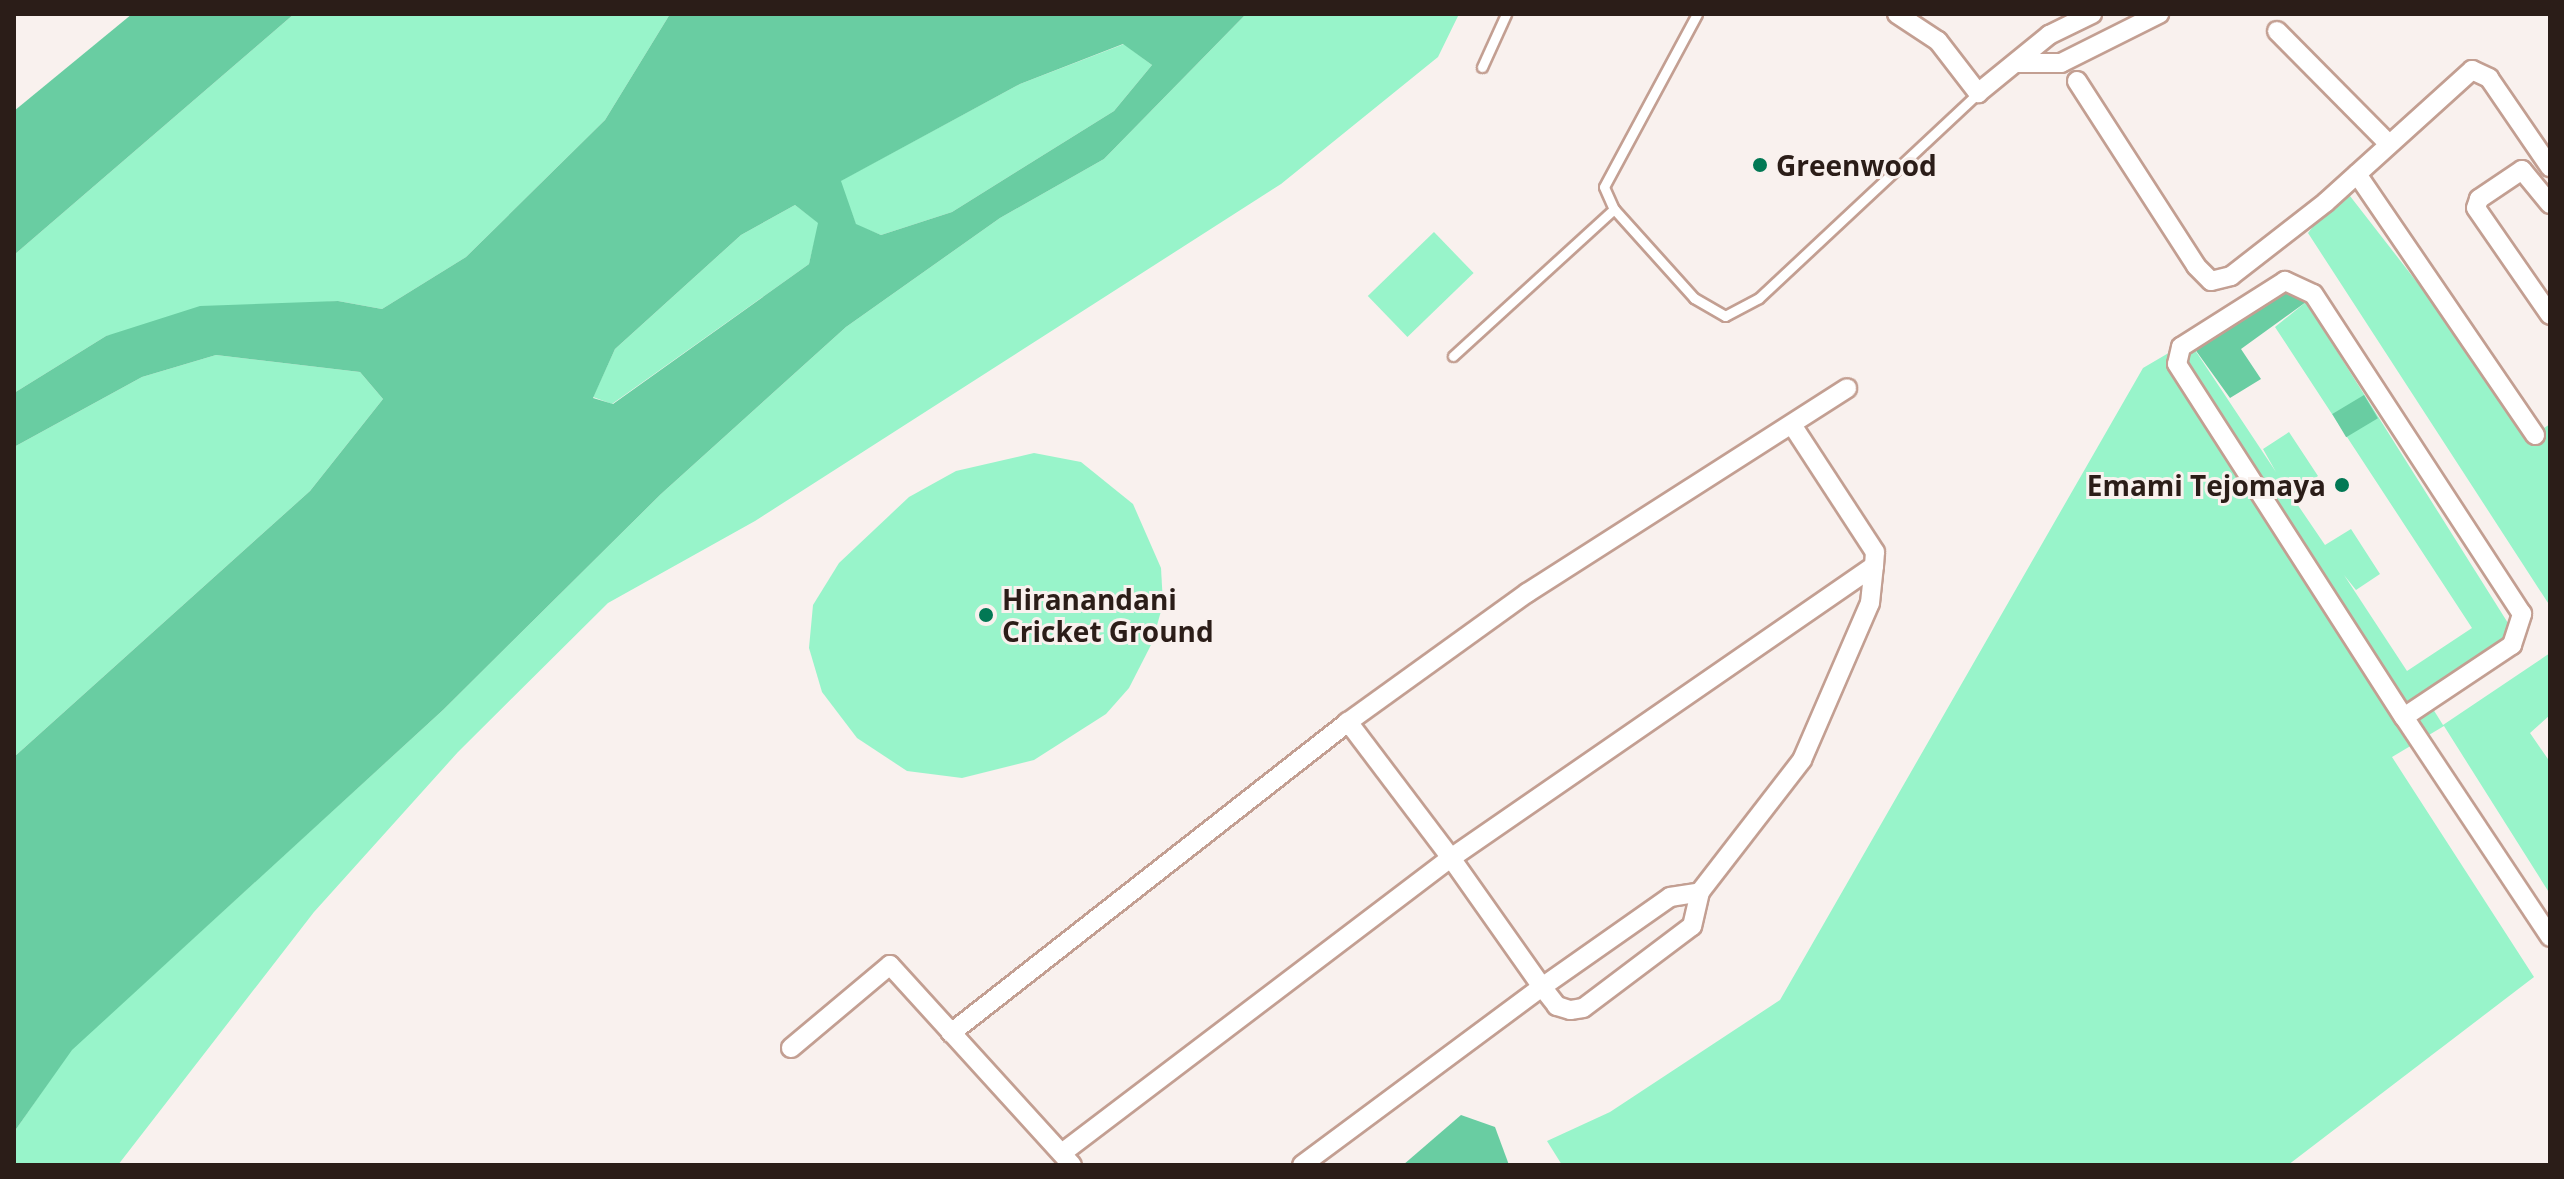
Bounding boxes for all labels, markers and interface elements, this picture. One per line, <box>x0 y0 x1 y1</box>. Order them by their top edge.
place label: Greenwood <box>1776 148 1937 182</box>
marker: Greenwood <box>1751 156 1769 174</box>
place label: Emami Tejomaya <box>2087 468 2326 502</box>
marker: Emami Tejomaya <box>2333 476 2351 494</box>
place label: Hiranandani Cricket Ground <box>1002 582 1214 648</box>
marker: Hiranandani Cricket Ground <box>977 606 995 624</box>

